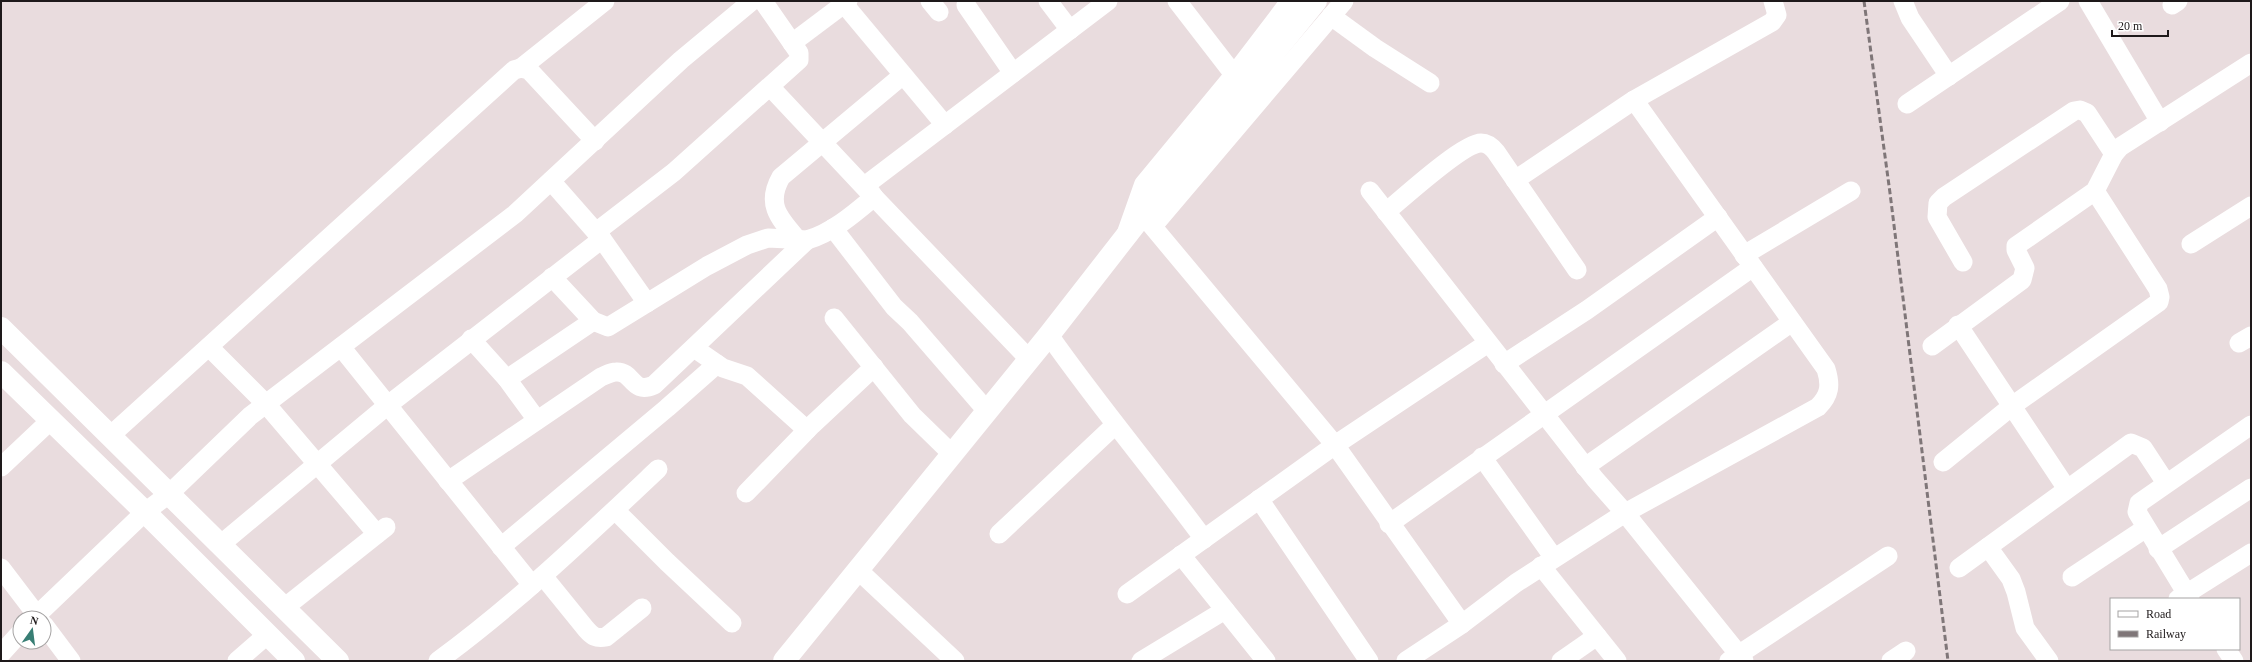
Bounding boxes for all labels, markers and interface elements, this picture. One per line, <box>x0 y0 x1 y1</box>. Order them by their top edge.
scale bar <box>2112 12 2168 38</box>
text: 20 m <box>2118 19 2143 33</box>
legend <box>2110 598 2240 650</box>
text: Road <box>2146 607 2171 621</box>
north arrow <box>12 610 52 650</box>
text: N <box>29 614 40 627</box>
text: Railway <box>2146 627 2186 641</box>

